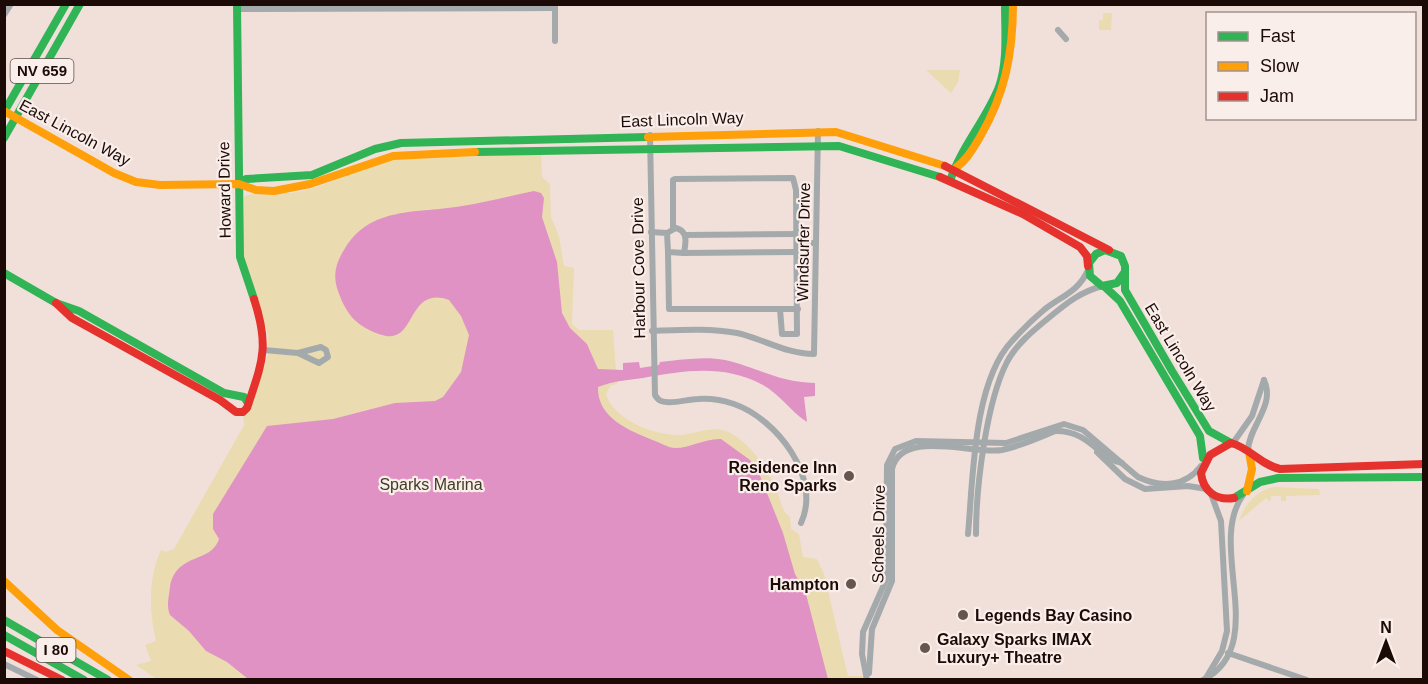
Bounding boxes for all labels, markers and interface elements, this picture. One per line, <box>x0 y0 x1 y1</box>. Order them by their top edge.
legend <box>1206 12 1416 120</box>
text: Fast <box>1260 26 1295 46</box>
text: Slow <box>1260 56 1300 76</box>
road number: NV 659 <box>10 59 74 83</box>
text: Jam <box>1260 86 1294 106</box>
street label: East Lincoln Way <box>16 96 133 169</box>
street label: East Lincoln Way <box>620 109 744 130</box>
street label: Howard Drive <box>215 141 234 239</box>
street label: Windsurfer Drive <box>794 182 813 302</box>
street label: Harbour Cove Drive <box>629 197 648 339</box>
street label: East Lincoln Way <box>1142 300 1220 414</box>
place label: Residence Inn Reno Sparks <box>729 459 837 494</box>
marker: Residence Inn Reno Sparks <box>842 469 856 483</box>
park label: Sparks Marina <box>379 476 483 493</box>
street label: Scheels Drive <box>869 484 888 584</box>
place label: Hampton <box>770 576 839 593</box>
marker: Hampton <box>844 577 858 591</box>
place label: Legends Bay Casino <box>975 607 1133 624</box>
marker: Legends Bay Casino <box>956 608 970 622</box>
north arrow <box>1356 612 1416 672</box>
text: N <box>1380 619 1392 636</box>
place label: Galaxy Sparks IMAX Luxury+ Theatre <box>937 631 1092 666</box>
road number: I 80 <box>36 638 76 662</box>
marker: Galaxy Sparks IMAX Luxury+ Theatre <box>918 641 932 655</box>

